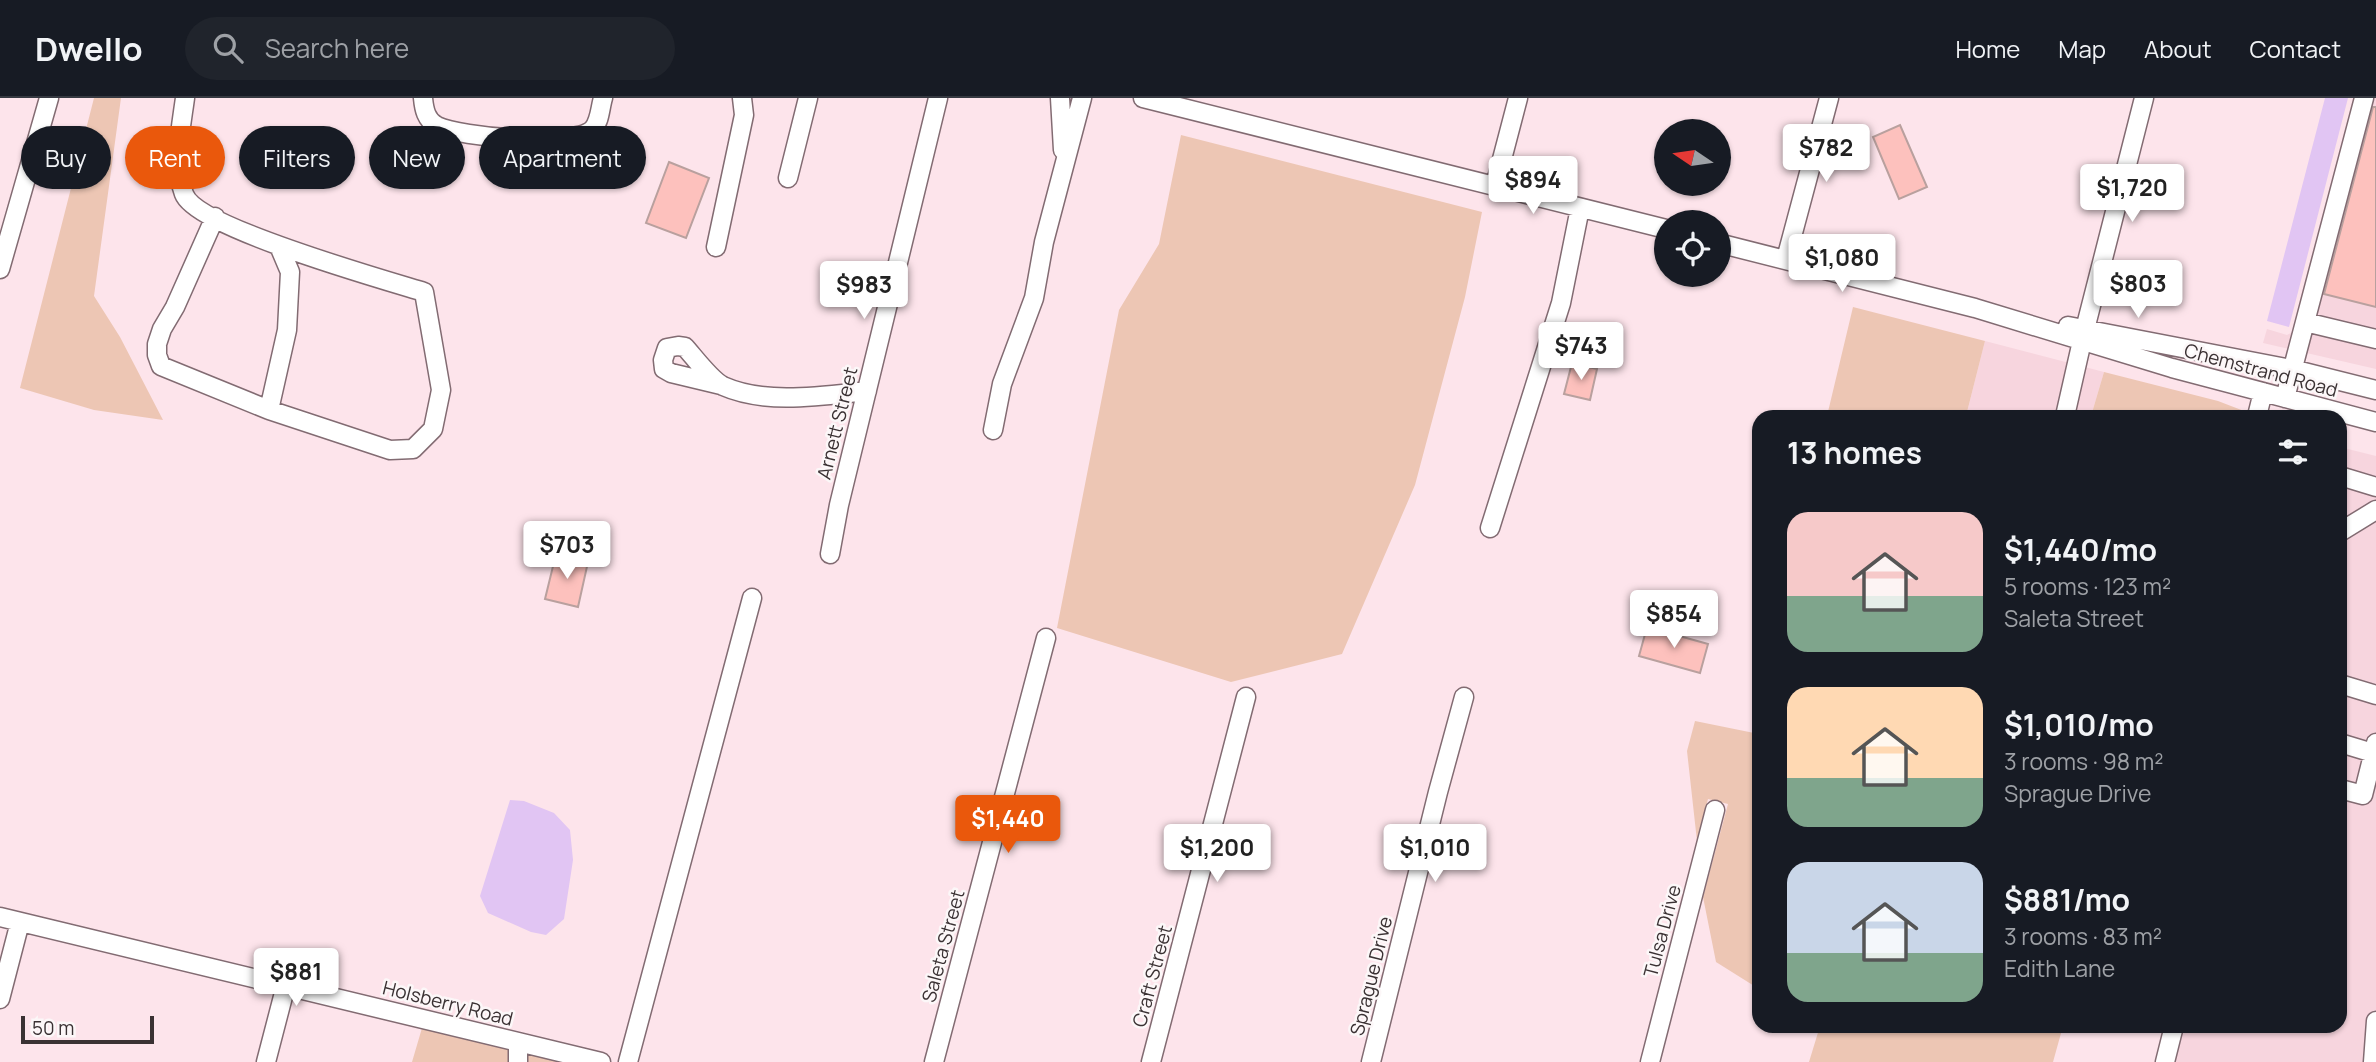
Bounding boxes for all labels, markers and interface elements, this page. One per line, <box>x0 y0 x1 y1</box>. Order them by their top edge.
search box <box>185 17 675 80</box>
text: Dwello <box>35 26 143 71</box>
icon: search <box>209 29 247 67</box>
text: Search here <box>265 30 409 66</box>
text: Home <box>1955 32 2020 65</box>
text: Map <box>2058 32 2106 65</box>
text: About <box>2144 32 2212 65</box>
text: Contact <box>2250 32 2341 65</box>
north arrow <box>1654 119 1731 196</box>
map controls <box>1654 119 1731 287</box>
pin: $782 <box>1785 125 1867 184</box>
chip: Buy <box>21 126 111 189</box>
chip: Rent <box>125 126 225 189</box>
chip: Filters <box>239 126 355 189</box>
chip: New <box>369 126 465 189</box>
chip: Apartment <box>479 126 646 189</box>
text: $782 <box>1799 131 1853 163</box>
pin: $894 <box>1492 156 1574 216</box>
text: $894 <box>1505 163 1561 195</box>
pin: $1,720 <box>2075 164 2189 224</box>
text: $1,720 <box>2096 171 2168 203</box>
button: locate <box>1654 210 1731 287</box>
pin: $1,080 <box>1785 234 1899 294</box>
text: $1,080 <box>1805 241 1879 273</box>
pin: $803 <box>2097 260 2179 320</box>
pin: $983 <box>823 262 905 321</box>
text: $803 <box>2109 267 2167 299</box>
text: $983 <box>836 268 892 300</box>
pin: $743 <box>1540 322 1622 382</box>
text: $743 <box>1554 329 1608 361</box>
street label: Chemstrand Road <box>2181 337 2341 403</box>
street label: Arnett Street <box>810 364 864 482</box>
text: 13 homes <box>1787 432 1922 473</box>
icon: filters <box>2274 433 2312 471</box>
pin: $703 <box>526 522 608 581</box>
text: $703 <box>539 528 595 560</box>
text: $1,440/mo <box>2004 529 2157 570</box>
icon: home <box>1843 540 1927 624</box>
text: 5 rooms · 123 m² <box>2004 570 2171 602</box>
pin: $854 <box>1633 590 1715 650</box>
text: $854 <box>1646 597 1702 629</box>
text: Saleta Street <box>2004 602 2144 634</box>
text: $1,010/mo <box>2004 704 2154 745</box>
icon: home <box>1843 715 1927 799</box>
text: 3 rooms · 98 m² <box>2004 745 2164 777</box>
text: Sprague Drive <box>2004 777 2152 809</box>
pin: $1,440 <box>951 796 1065 855</box>
text: $1,440 <box>971 802 1045 834</box>
pin: $1,200 <box>1160 824 1274 884</box>
pin: $1,010 <box>1378 824 1492 884</box>
text: $1,200 <box>1180 831 1254 863</box>
text: $1,010 <box>1400 831 1470 863</box>
text: $881/mo <box>2004 879 2130 920</box>
street label: Tulsa Drive <box>1637 882 1687 980</box>
street label: Saleta Street <box>915 887 971 1005</box>
icon: home <box>1843 890 1927 974</box>
street label: Sprague Drive <box>1344 914 1398 1038</box>
text: 3 rooms · 83 m² <box>2004 920 2162 952</box>
street label: Craft Street <box>1126 922 1178 1030</box>
pin: $881 <box>255 948 337 1008</box>
text: Edith Lane <box>2004 952 2115 984</box>
text: $881 <box>270 955 322 987</box>
street label: Holsberry Road <box>380 974 516 1032</box>
scale bar <box>21 1013 154 1045</box>
text: 50 m <box>32 1015 74 1041</box>

